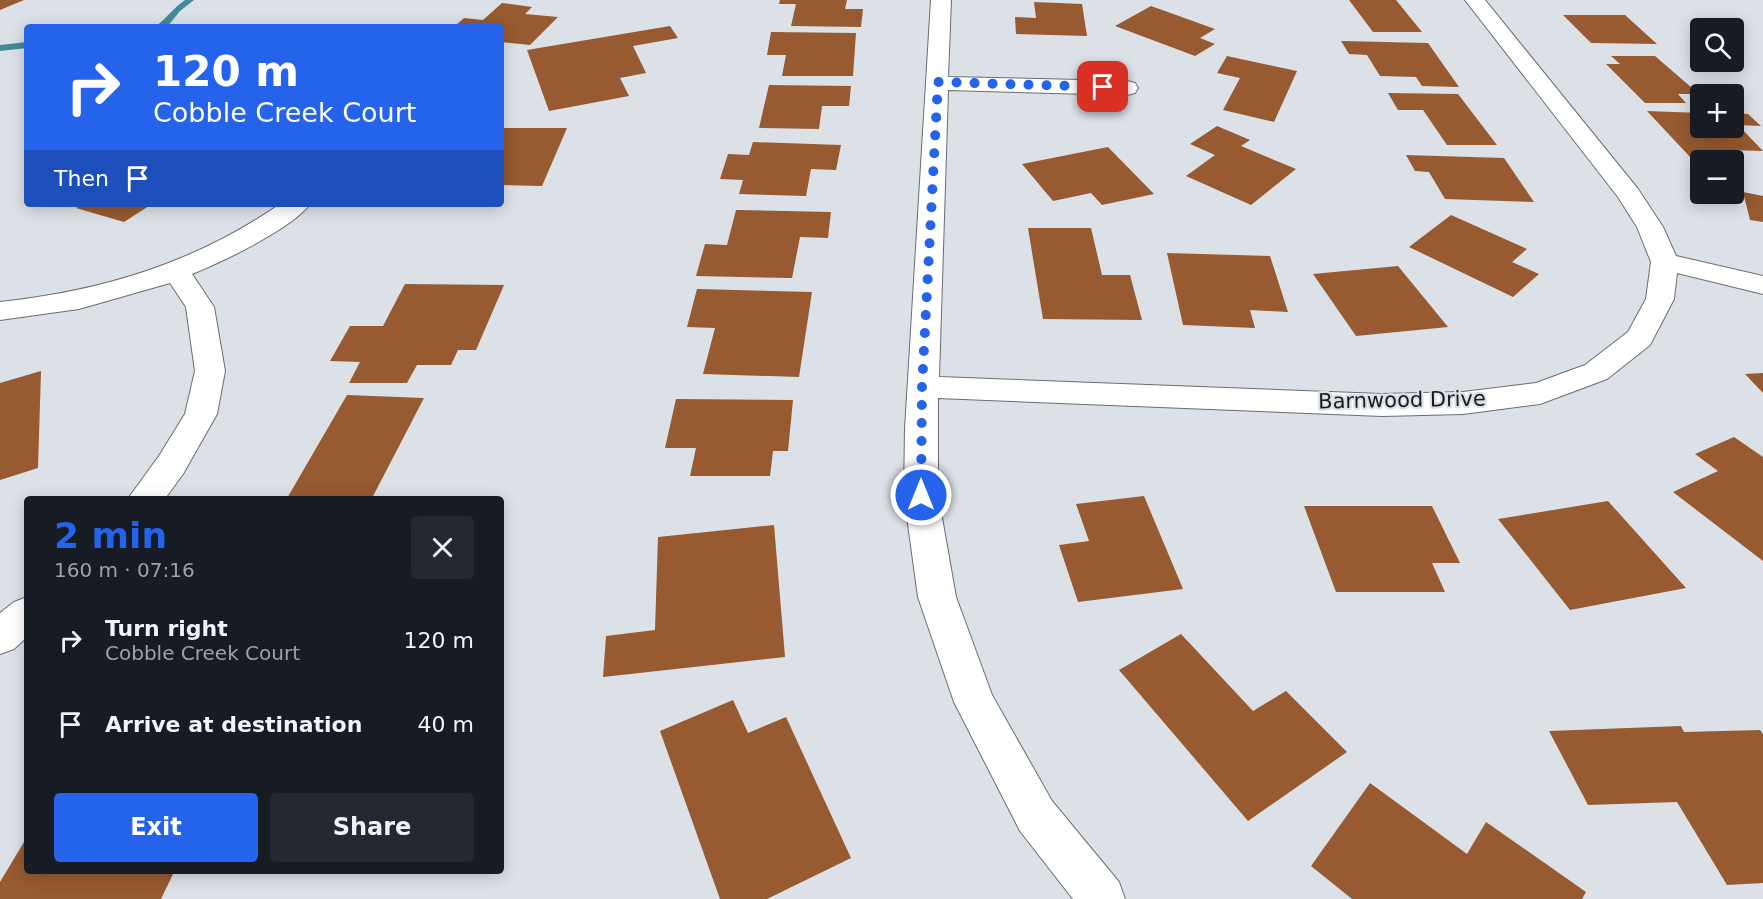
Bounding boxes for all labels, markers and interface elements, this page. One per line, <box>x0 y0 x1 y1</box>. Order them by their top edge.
map controls <box>1690 18 1744 204</box>
button: search <box>1690 18 1744 72</box>
text: 120 m <box>153 47 299 96</box>
icon: right <box>54 48 132 126</box>
pin <box>1077 61 1128 112</box>
icon: arrive <box>1086 70 1119 103</box>
button: + <box>1690 84 1744 138</box>
text: Cobble Creek Court <box>153 97 416 128</box>
button: − <box>1690 150 1744 204</box>
icon: arrive <box>121 162 154 195</box>
text: Then <box>54 166 109 191</box>
street label: Barnwood Drive <box>1318 387 1486 413</box>
position arrow <box>889 463 953 527</box>
text: 2 min <box>54 515 167 556</box>
button: close <box>411 516 474 579</box>
text: 160 m · 07:16 <box>54 558 195 582</box>
text: Turn right <box>105 616 228 641</box>
icon: right <box>54 624 87 657</box>
text: 120 m <box>404 628 474 653</box>
text: Cobble Creek Court <box>105 641 300 665</box>
icon: arrive <box>54 708 87 741</box>
text: Arrive at destination <box>105 712 362 737</box>
text: 40 m <box>418 712 474 737</box>
button: Exit <box>54 793 258 862</box>
button: Share <box>270 793 474 862</box>

